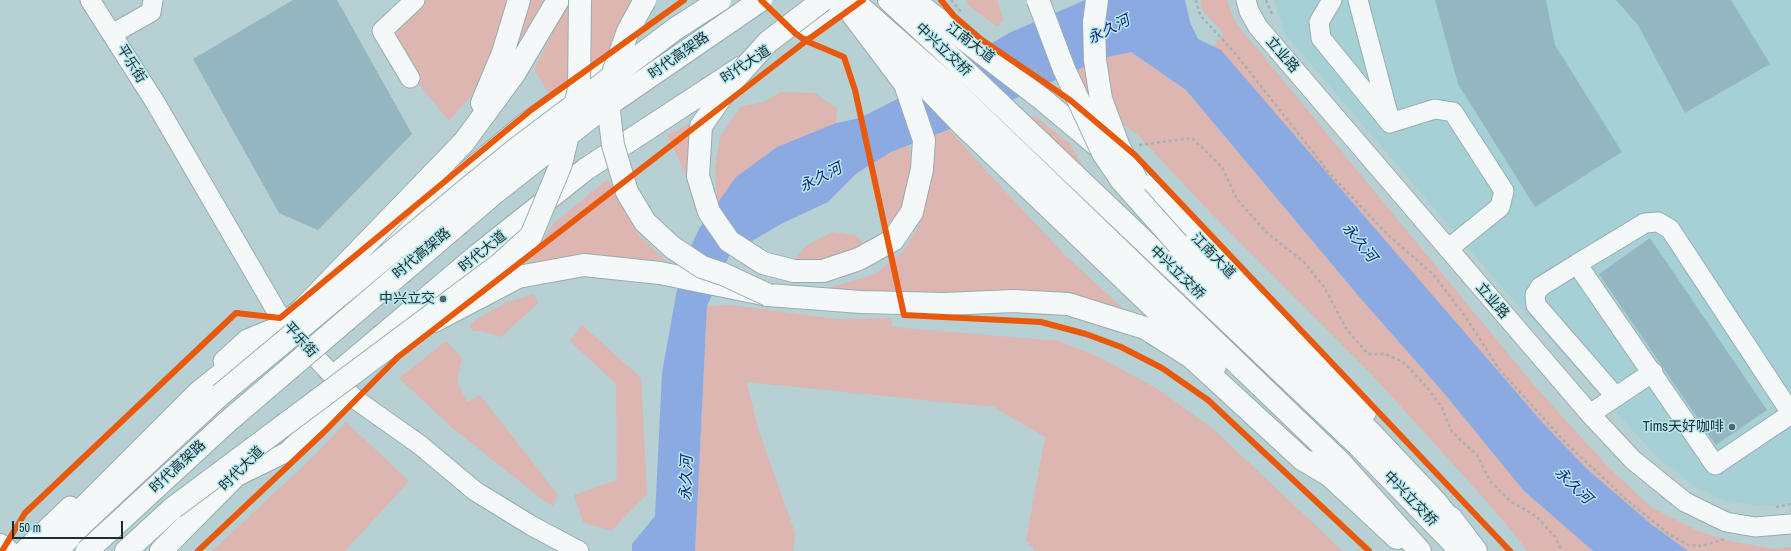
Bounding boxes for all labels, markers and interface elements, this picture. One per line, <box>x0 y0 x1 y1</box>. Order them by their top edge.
water label: 永久河 <box>1085 12 1133 48</box>
street label: 江南大道 <box>943 19 997 67</box>
street label: 中兴立交桥 <box>912 20 974 80</box>
street label: 时代高架路 <box>646 29 712 83</box>
street label: 立业路 <box>1262 34 1302 76</box>
street label: 平乐街 <box>113 42 149 86</box>
street label: 时代大道 <box>718 43 774 87</box>
water label: 永久河 <box>797 160 845 196</box>
water label: 永久河 <box>1338 220 1380 266</box>
street label: 时代高架路 <box>390 225 454 283</box>
street label: 时代大道 <box>456 228 510 276</box>
street label: 江南大道 <box>1188 230 1238 282</box>
street label: 中兴立交桥 <box>1146 243 1208 303</box>
street label: 立业路 <box>1472 280 1512 322</box>
place label: 中兴立交 <box>379 291 435 307</box>
marker: 中兴立交 <box>438 294 448 304</box>
street label: 平乐街 <box>280 319 320 361</box>
place label: Tims天好咖啡 <box>1643 419 1724 435</box>
marker: Tims天好咖啡 <box>1727 422 1737 432</box>
street label: 时代高架路 <box>147 437 209 497</box>
street label: 时代大道 <box>216 443 268 495</box>
water label: 永久河 <box>677 455 697 501</box>
water label: 永久河 <box>1551 464 1595 508</box>
street label: 中兴立交桥 <box>1380 468 1440 530</box>
scale bar <box>14 513 125 539</box>
text: 50 m <box>19 520 41 536</box>

